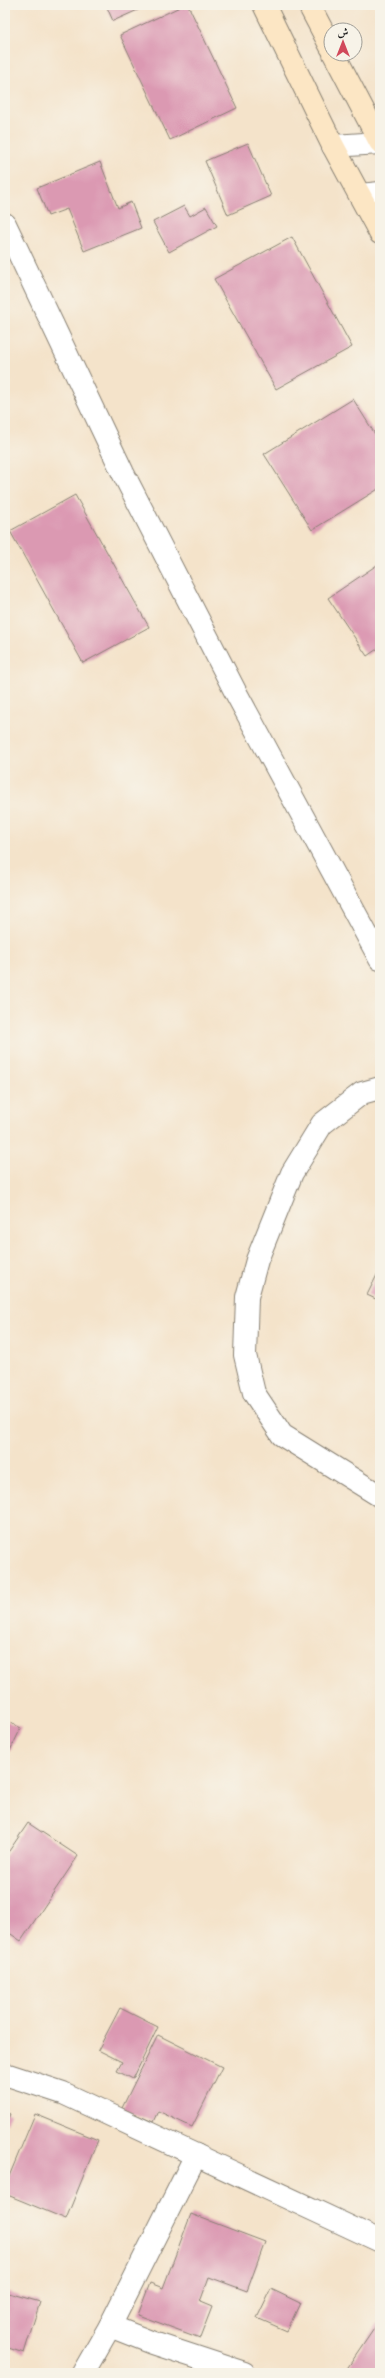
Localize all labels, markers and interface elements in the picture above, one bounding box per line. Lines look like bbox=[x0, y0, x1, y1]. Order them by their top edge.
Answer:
north arrow bbox=[323, 22, 363, 62]
text: ش bbox=[338, 26, 349, 40]

